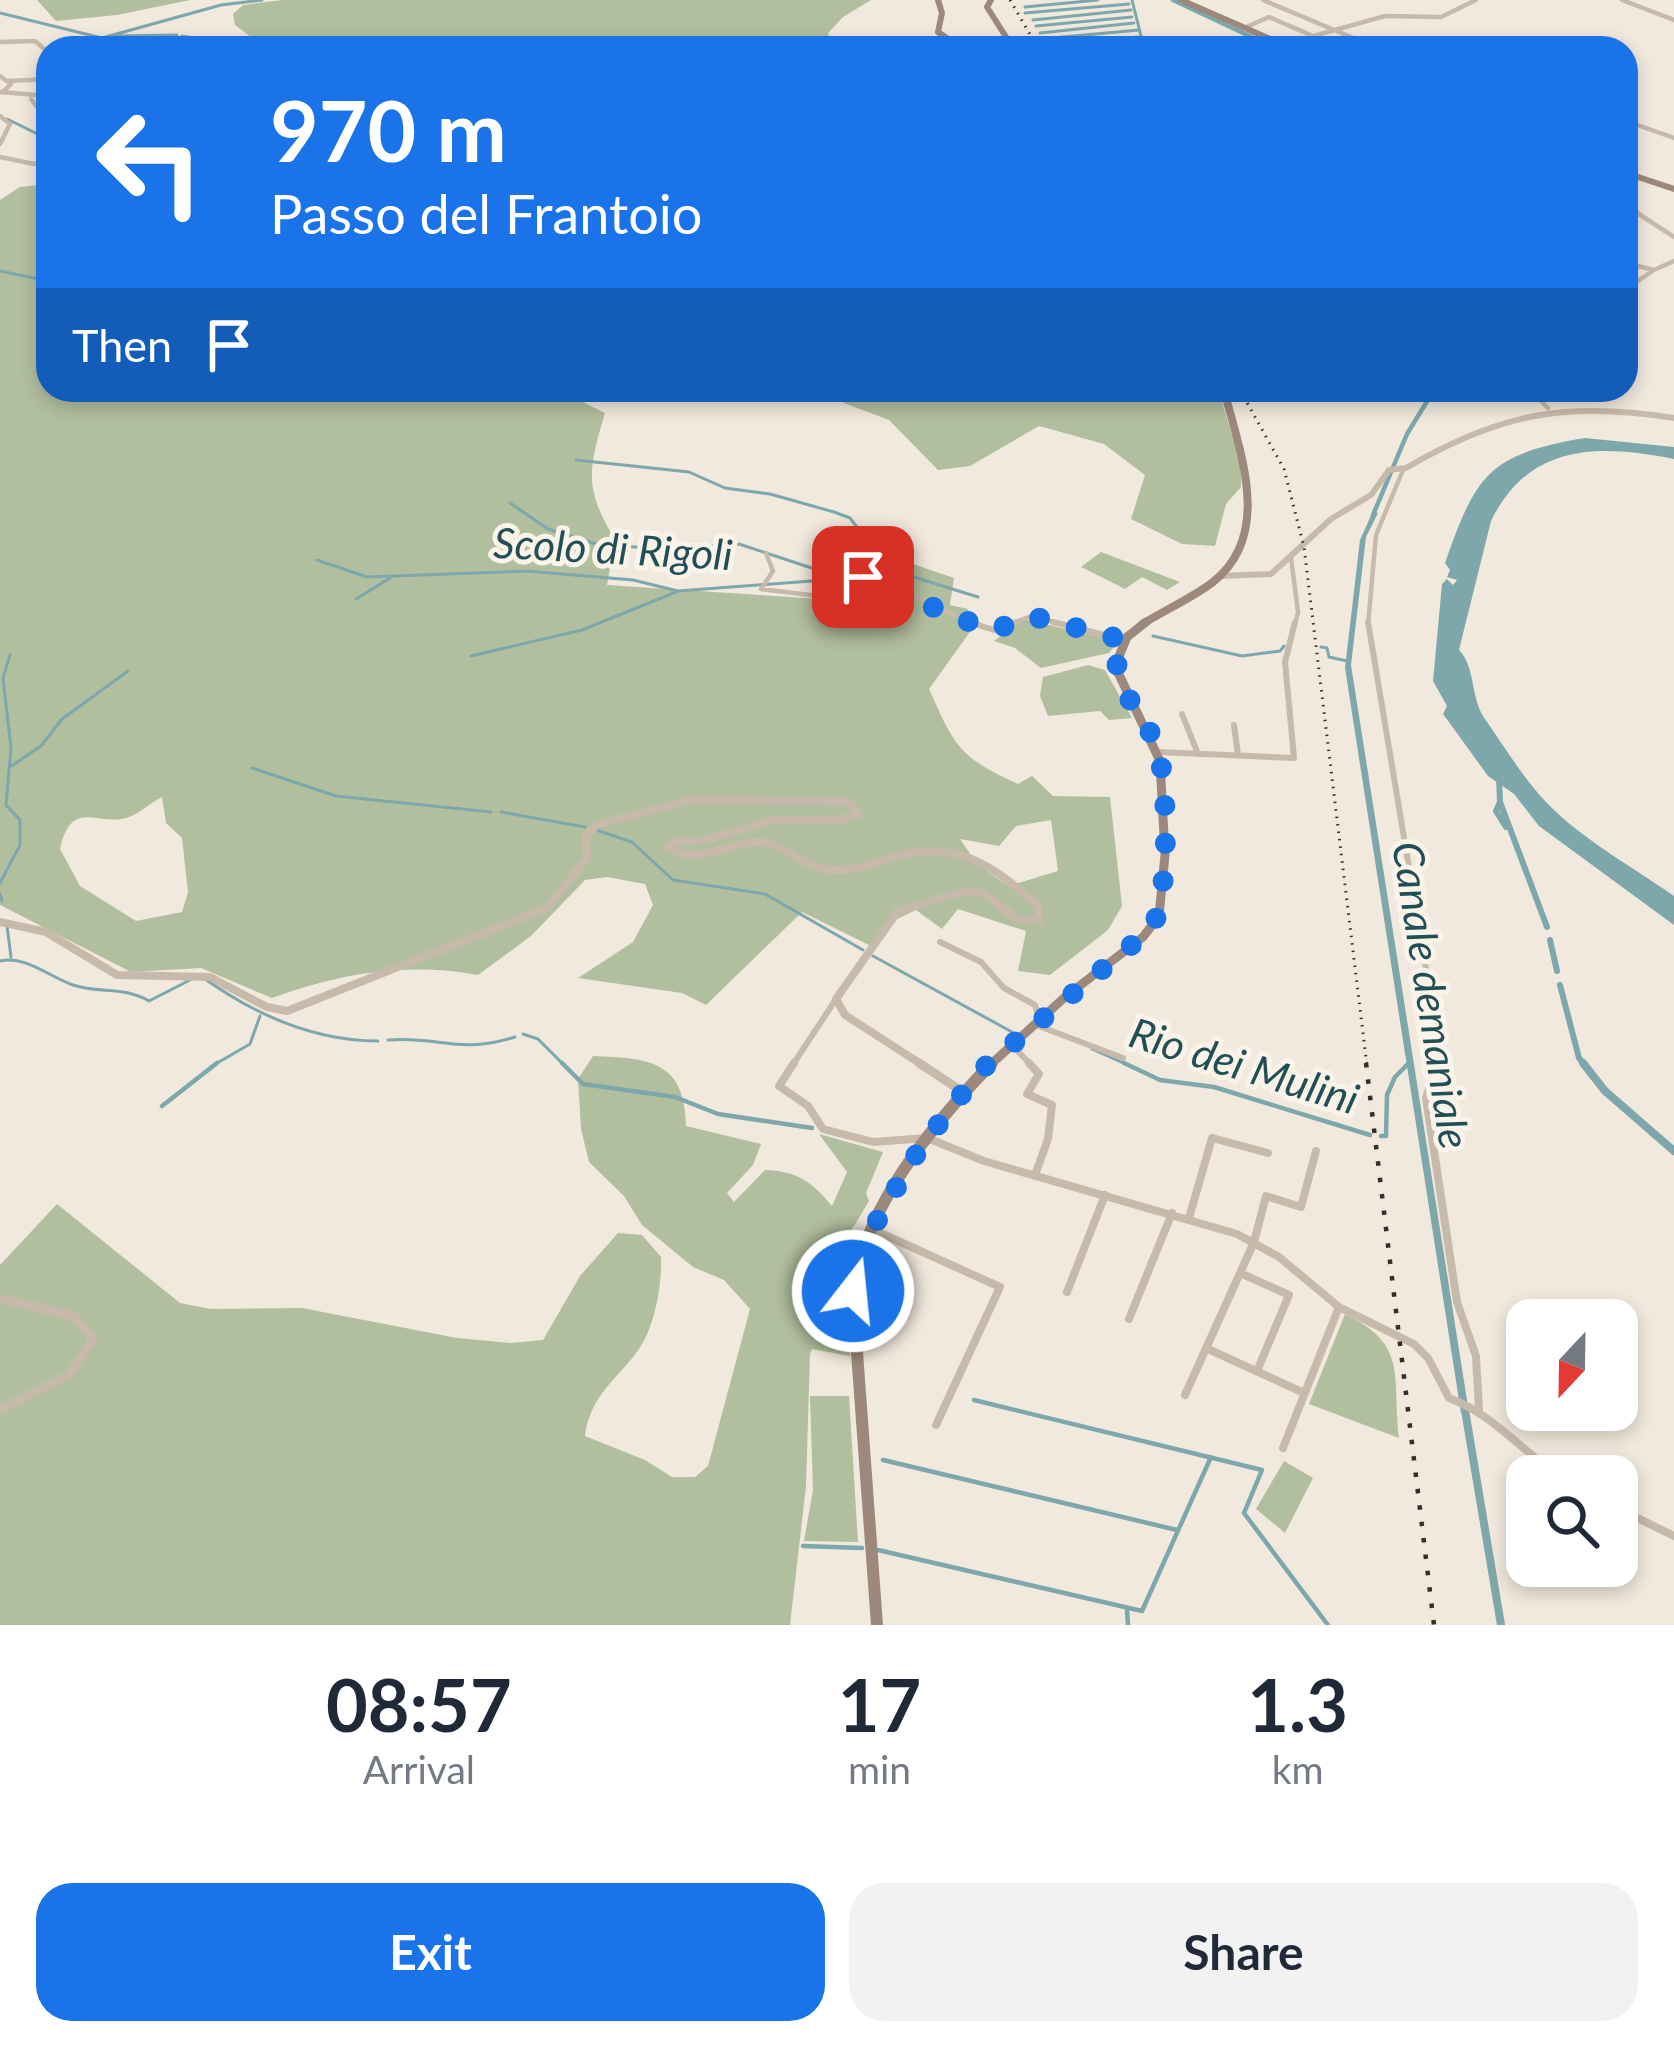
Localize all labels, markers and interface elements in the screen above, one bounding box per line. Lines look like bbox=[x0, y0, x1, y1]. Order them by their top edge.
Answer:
text: 970 m bbox=[270, 79, 507, 180]
icon: left bbox=[72, 84, 228, 240]
text: Passo del Frantoio bbox=[270, 181, 702, 246]
icon: arrive bbox=[196, 312, 262, 378]
text: Then bbox=[72, 318, 172, 372]
water label: Scolo di Rigoli bbox=[492, 517, 734, 579]
pin bbox=[812, 526, 914, 628]
icon: arrive bbox=[830, 544, 896, 610]
water label: Canale demaniale bbox=[1383, 838, 1481, 1152]
water label: Rio dei Mulini bbox=[1124, 1007, 1365, 1124]
position arrow bbox=[790, 1228, 916, 1354]
north arrow bbox=[1506, 1299, 1638, 1431]
map controls bbox=[1506, 1299, 1638, 1587]
button: search bbox=[1506, 1455, 1638, 1587]
text: 08:57 bbox=[326, 1661, 512, 1747]
text: 17 bbox=[838, 1661, 921, 1747]
text: 1.3 bbox=[1247, 1661, 1348, 1747]
text: Arrival bbox=[363, 1746, 475, 1792]
text: min bbox=[848, 1746, 911, 1792]
text: km bbox=[1272, 1746, 1324, 1792]
button: Exit bbox=[36, 1883, 825, 2021]
button: Share bbox=[849, 1883, 1638, 2021]

